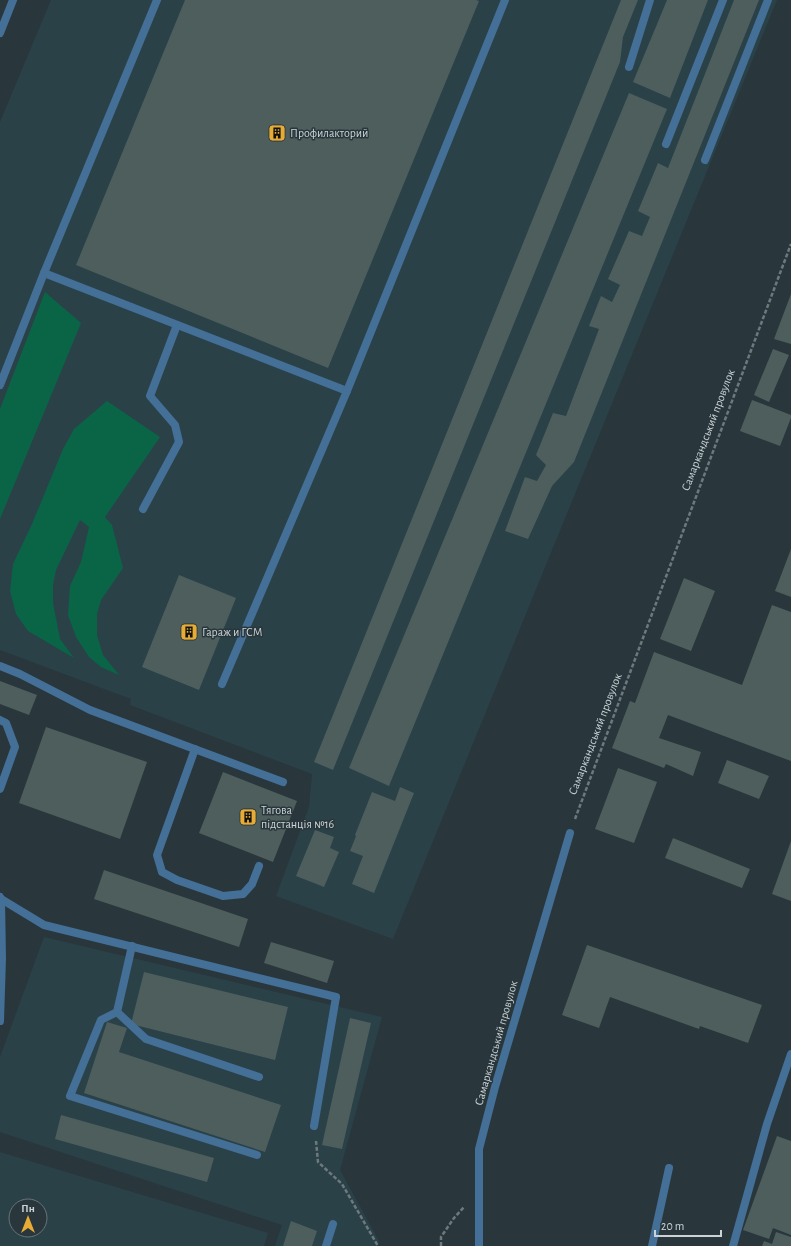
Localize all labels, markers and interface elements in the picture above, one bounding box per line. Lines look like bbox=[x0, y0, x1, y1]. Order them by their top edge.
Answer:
building icon: Профилакторий bbox=[267, 123, 287, 143]
place label: Профилакторий bbox=[290, 127, 368, 139]
street label: Самаркандський провулок bbox=[679, 367, 738, 493]
building icon: Гараж и ГСМ bbox=[179, 622, 199, 642]
place label: Гараж и ГСМ bbox=[202, 626, 263, 638]
street label: Самаркандський провулок bbox=[566, 671, 625, 797]
place label: Тягова пiдстанцiя №16 bbox=[261, 804, 335, 830]
building icon: Тягова пiдстанцiя №16 bbox=[238, 807, 258, 827]
street label: Самаркандський провулок bbox=[472, 979, 521, 1107]
north arrow bbox=[8, 1198, 48, 1238]
text: Пн bbox=[21, 1203, 35, 1214]
scale bar bbox=[655, 1212, 721, 1238]
text: 20 m bbox=[661, 1220, 684, 1232]

